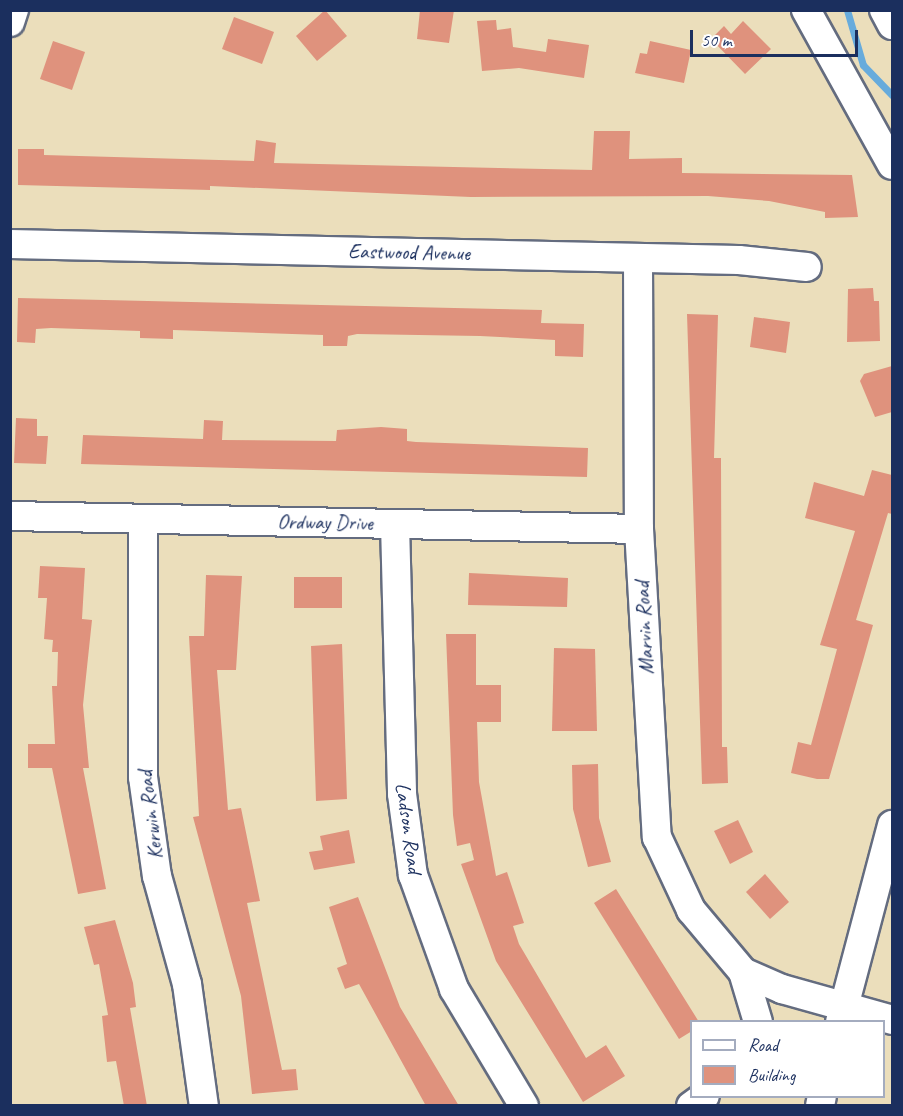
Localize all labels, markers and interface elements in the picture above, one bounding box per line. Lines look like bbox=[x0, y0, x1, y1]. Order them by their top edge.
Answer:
scale bar bbox=[693, 18, 861, 56]
text: 50 m bbox=[701, 29, 732, 51]
street label: Eastwood Avenue bbox=[348, 238, 470, 266]
street label: Ordway Drive bbox=[277, 509, 373, 535]
street label: Marvin Road bbox=[629, 581, 659, 675]
street label: Kerwin Road bbox=[132, 770, 168, 860]
street label: Ladson Road bbox=[390, 781, 428, 875]
legend bbox=[690, 1020, 885, 1098]
text: Road bbox=[748, 1034, 778, 1056]
text: Building bbox=[748, 1064, 795, 1086]

